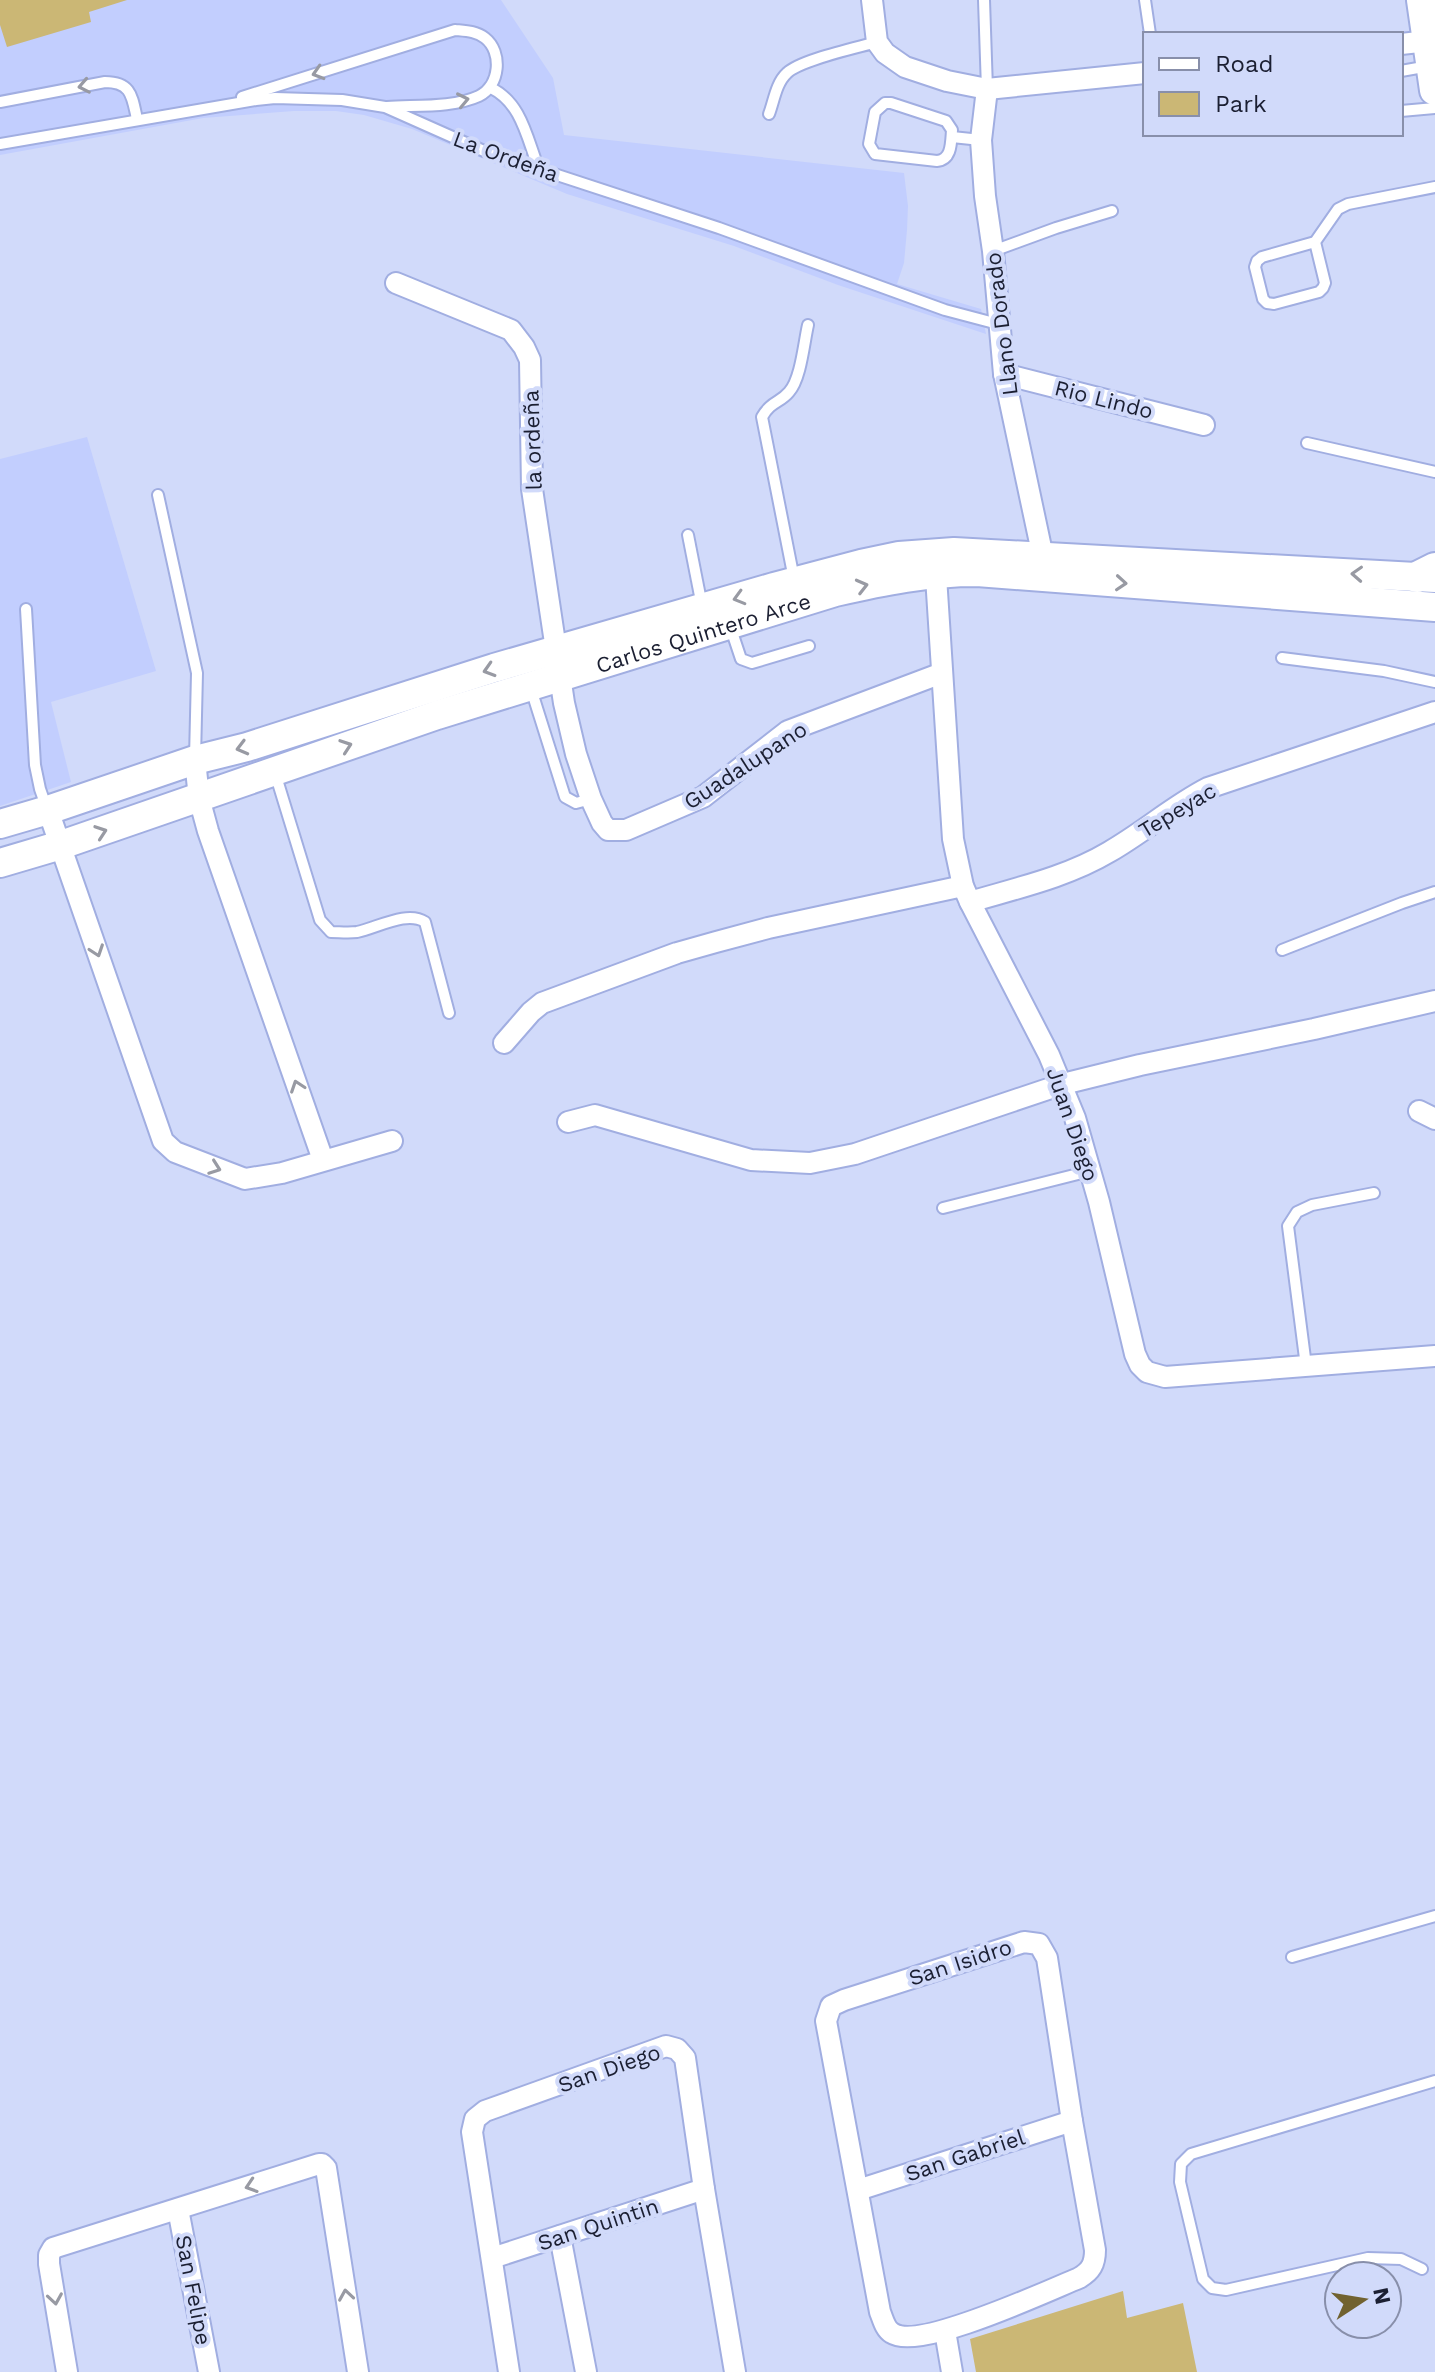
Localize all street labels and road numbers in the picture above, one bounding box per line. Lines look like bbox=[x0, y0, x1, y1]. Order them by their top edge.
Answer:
street label: La Ordeña bbox=[450, 126, 562, 187]
street label: Llano Dorado bbox=[980, 251, 1023, 397]
street label: Rio Lindo bbox=[1052, 375, 1156, 424]
street label: la ordeña bbox=[518, 389, 547, 491]
street label: Carlos Quintero Arce bbox=[593, 588, 814, 678]
street label: Guadalupano bbox=[679, 716, 811, 814]
street label: Tepeyac bbox=[1134, 778, 1220, 843]
street label: Juan Diego bbox=[1041, 1064, 1104, 1184]
street label: San Isidro bbox=[905, 1934, 1015, 1991]
street label: San Diego bbox=[555, 2039, 664, 2098]
street label: San Gabriel bbox=[902, 2124, 1028, 2187]
street label: San Quintin bbox=[535, 2193, 662, 2256]
street label: San Felipe bbox=[171, 2233, 216, 2347]

